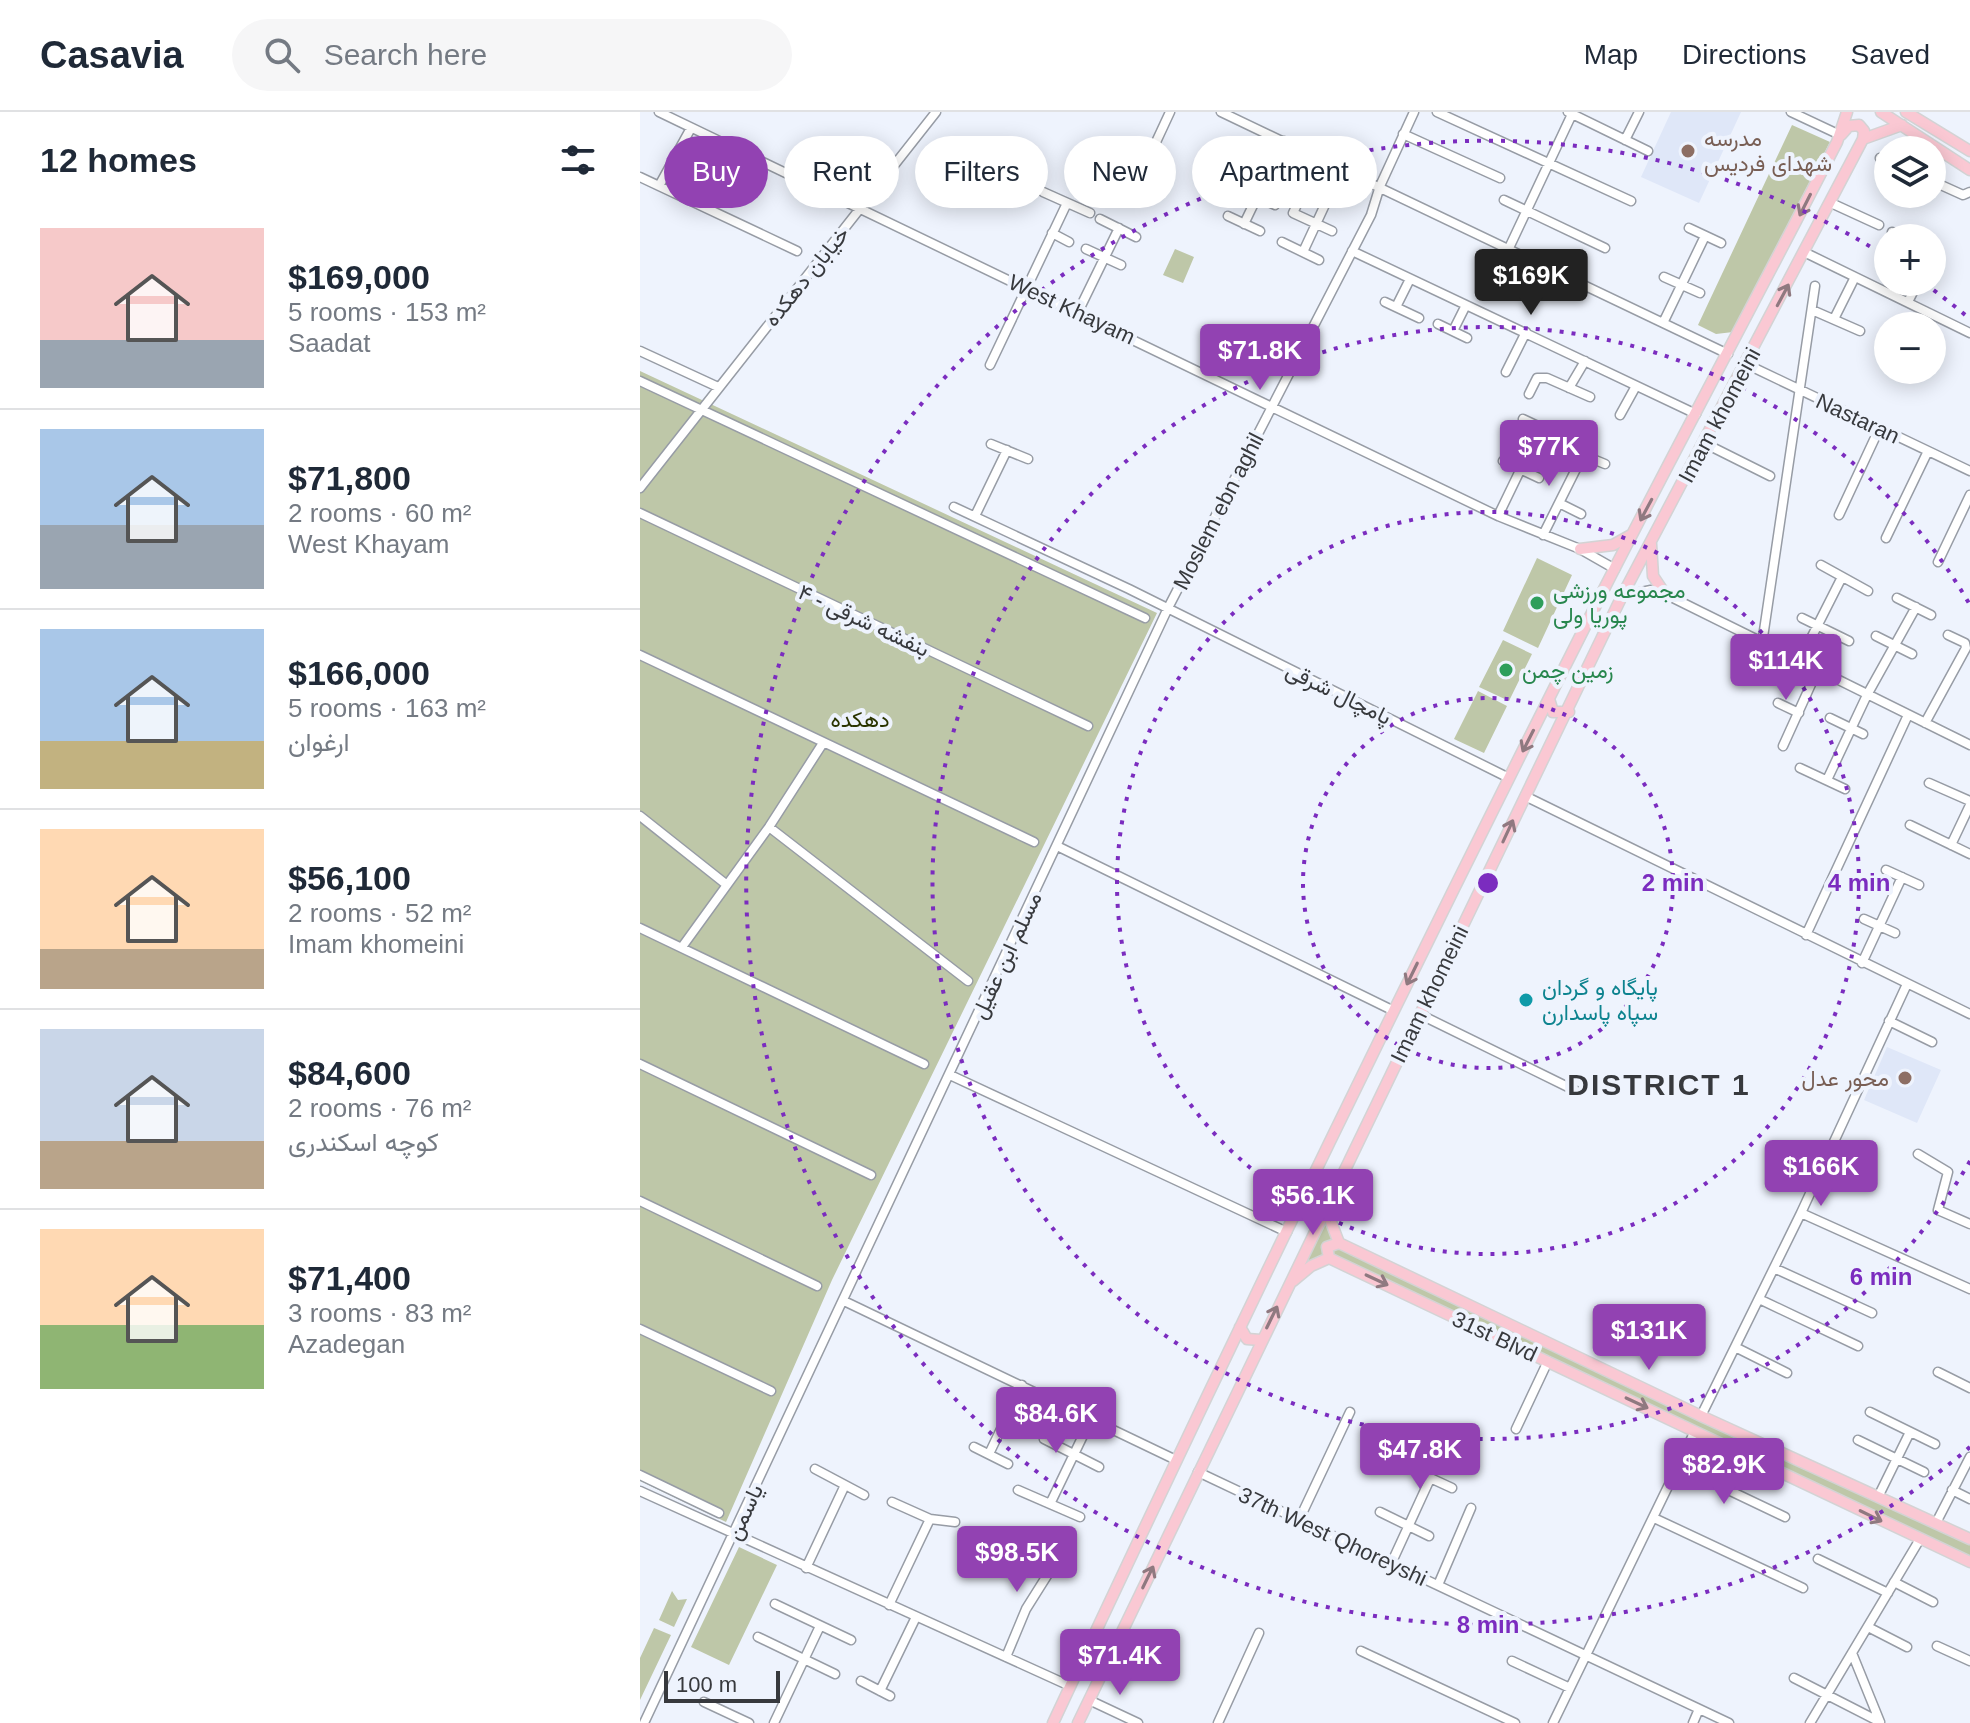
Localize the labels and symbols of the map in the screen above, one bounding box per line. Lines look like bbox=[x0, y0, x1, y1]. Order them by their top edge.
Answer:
place label: مدرسه شهدای فردیس bbox=[1704, 126, 1832, 177]
marker: مدرسه شهدای فردیس bbox=[1679, 142, 1697, 160]
one-way arrow bbox=[1796, 192, 1812, 216]
street label: خیابان دهکده bbox=[759, 222, 854, 331]
pin: $169K bbox=[1475, 249, 1587, 317]
street label: West Khayam bbox=[1005, 269, 1139, 350]
one-way arrow bbox=[1776, 284, 1792, 307]
pin: $71.8K bbox=[1195, 324, 1325, 392]
street label: Imam khomeini bbox=[1673, 344, 1765, 487]
street label: Nastaran bbox=[1812, 388, 1904, 449]
pin: $77K bbox=[1502, 420, 1596, 488]
street label: Moslem ebn aghil bbox=[1168, 429, 1269, 594]
one-way arrow bbox=[1638, 497, 1653, 521]
place label: مجموعه ورزشی پوریا ولی bbox=[1553, 578, 1686, 630]
street label: بنفشه شرقی - ۴ bbox=[794, 579, 933, 663]
marker: مجموعه ورزشی پوریا ولی bbox=[1528, 594, 1546, 612]
pin: $114K bbox=[1730, 634, 1842, 702]
street label: پامچال شرقی bbox=[1281, 657, 1395, 731]
place label: زمین چمن bbox=[1522, 658, 1613, 685]
marker: زمین چمن bbox=[1497, 661, 1515, 679]
park label: دهکده bbox=[831, 707, 890, 732]
one-way arrow bbox=[1520, 729, 1535, 753]
one-way arrow bbox=[1501, 820, 1516, 844]
centre of rings bbox=[1474, 869, 1502, 897]
text: 2 min bbox=[1642, 869, 1704, 896]
text: 4 min bbox=[1828, 869, 1890, 896]
street label: مسلم ابن عقیل bbox=[966, 888, 1049, 1023]
street label: Imam khomeini bbox=[1386, 922, 1473, 1067]
one-way arrow bbox=[1404, 962, 1419, 986]
place label: پایگاه و گردان سپاه پاسدارن bbox=[1542, 975, 1658, 1027]
marker: پایگاه و گردان سپاه پاسدارن bbox=[1517, 991, 1535, 1009]
place label: محور عدل bbox=[1802, 1066, 1889, 1092]
district label: DISTRICT 1 bbox=[1567, 1068, 1751, 1101]
marker: محور عدل bbox=[1896, 1069, 1914, 1087]
pin: $166K bbox=[1765, 1140, 1877, 1208]
pin: $56.1K bbox=[1248, 1169, 1378, 1237]
text: 6 min bbox=[1850, 1263, 1912, 1290]
one-way arrow bbox=[1364, 1273, 1388, 1288]
pin: $131K bbox=[1593, 1304, 1705, 1372]
one-way arrow bbox=[1265, 1305, 1280, 1329]
street label: 31st Blvd bbox=[1448, 1306, 1541, 1367]
pin: $84.6K bbox=[991, 1387, 1121, 1455]
one-way arrow bbox=[1625, 1396, 1649, 1411]
pin: $47.8K bbox=[1355, 1423, 1485, 1491]
pin: $82.9K bbox=[1659, 1438, 1789, 1506]
street label: یاسمن bbox=[721, 1480, 769, 1544]
street label: 37th West Qhoreyshi bbox=[1235, 1482, 1431, 1591]
one-way arrow bbox=[1859, 1509, 1883, 1524]
pin: $98.5K bbox=[952, 1526, 1082, 1594]
one-way arrow bbox=[1141, 1565, 1156, 1589]
text: 8 min bbox=[1457, 1611, 1519, 1638]
pin: $71.4K bbox=[1055, 1629, 1185, 1697]
scale bar bbox=[664, 1667, 780, 1703]

